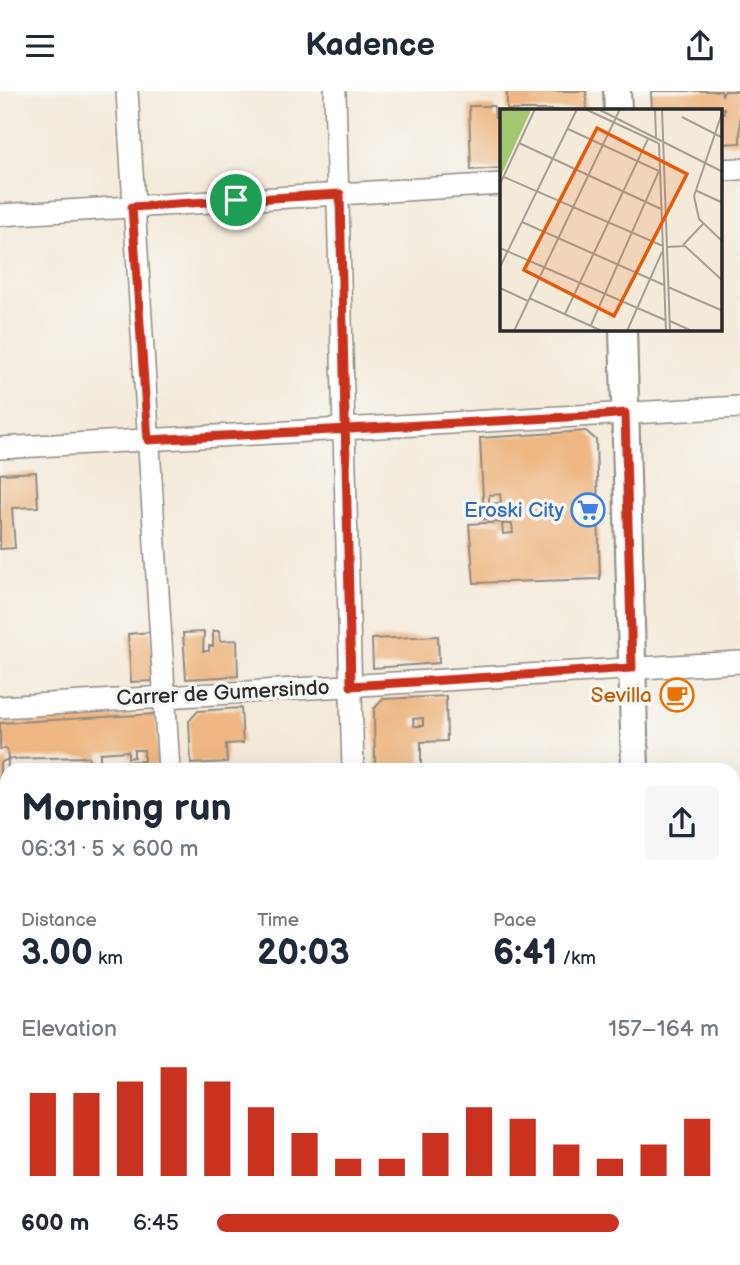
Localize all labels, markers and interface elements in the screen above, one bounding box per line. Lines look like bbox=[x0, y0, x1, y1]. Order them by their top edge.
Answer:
text: Kadence bbox=[305, 26, 435, 65]
icon: menu bbox=[21, 27, 59, 65]
icon: share bbox=[681, 27, 719, 65]
inset map bbox=[500, 109, 722, 331]
pin bbox=[206, 170, 266, 230]
icon: arrive bbox=[217, 181, 255, 219]
supermarket icon: Eroski City bbox=[569, 491, 607, 529]
place label: Eroski City bbox=[464, 498, 565, 523]
street label: Carrer de Gumersindo bbox=[116, 675, 330, 711]
cafe icon: Sevilla bbox=[658, 676, 696, 714]
place label: Sevilla bbox=[591, 683, 652, 708]
text: Morning run bbox=[21, 786, 232, 831]
button: share bbox=[645, 786, 719, 860]
text: 06:31 · 5 × 600 m bbox=[21, 835, 198, 863]
text: Distance bbox=[21, 909, 97, 932]
text: Time bbox=[257, 909, 299, 932]
text: Pace bbox=[493, 909, 536, 932]
text: 3.00 bbox=[21, 932, 93, 975]
text: 20:03 bbox=[257, 932, 350, 975]
text: 6:41 bbox=[493, 932, 557, 975]
text: km bbox=[93, 947, 123, 970]
text: /km bbox=[557, 947, 596, 970]
text: Elevation bbox=[21, 1015, 117, 1043]
text: 157–164 m bbox=[608, 1015, 719, 1043]
text: 600 m bbox=[21, 1209, 89, 1237]
text: 6:45 bbox=[133, 1209, 179, 1237]

